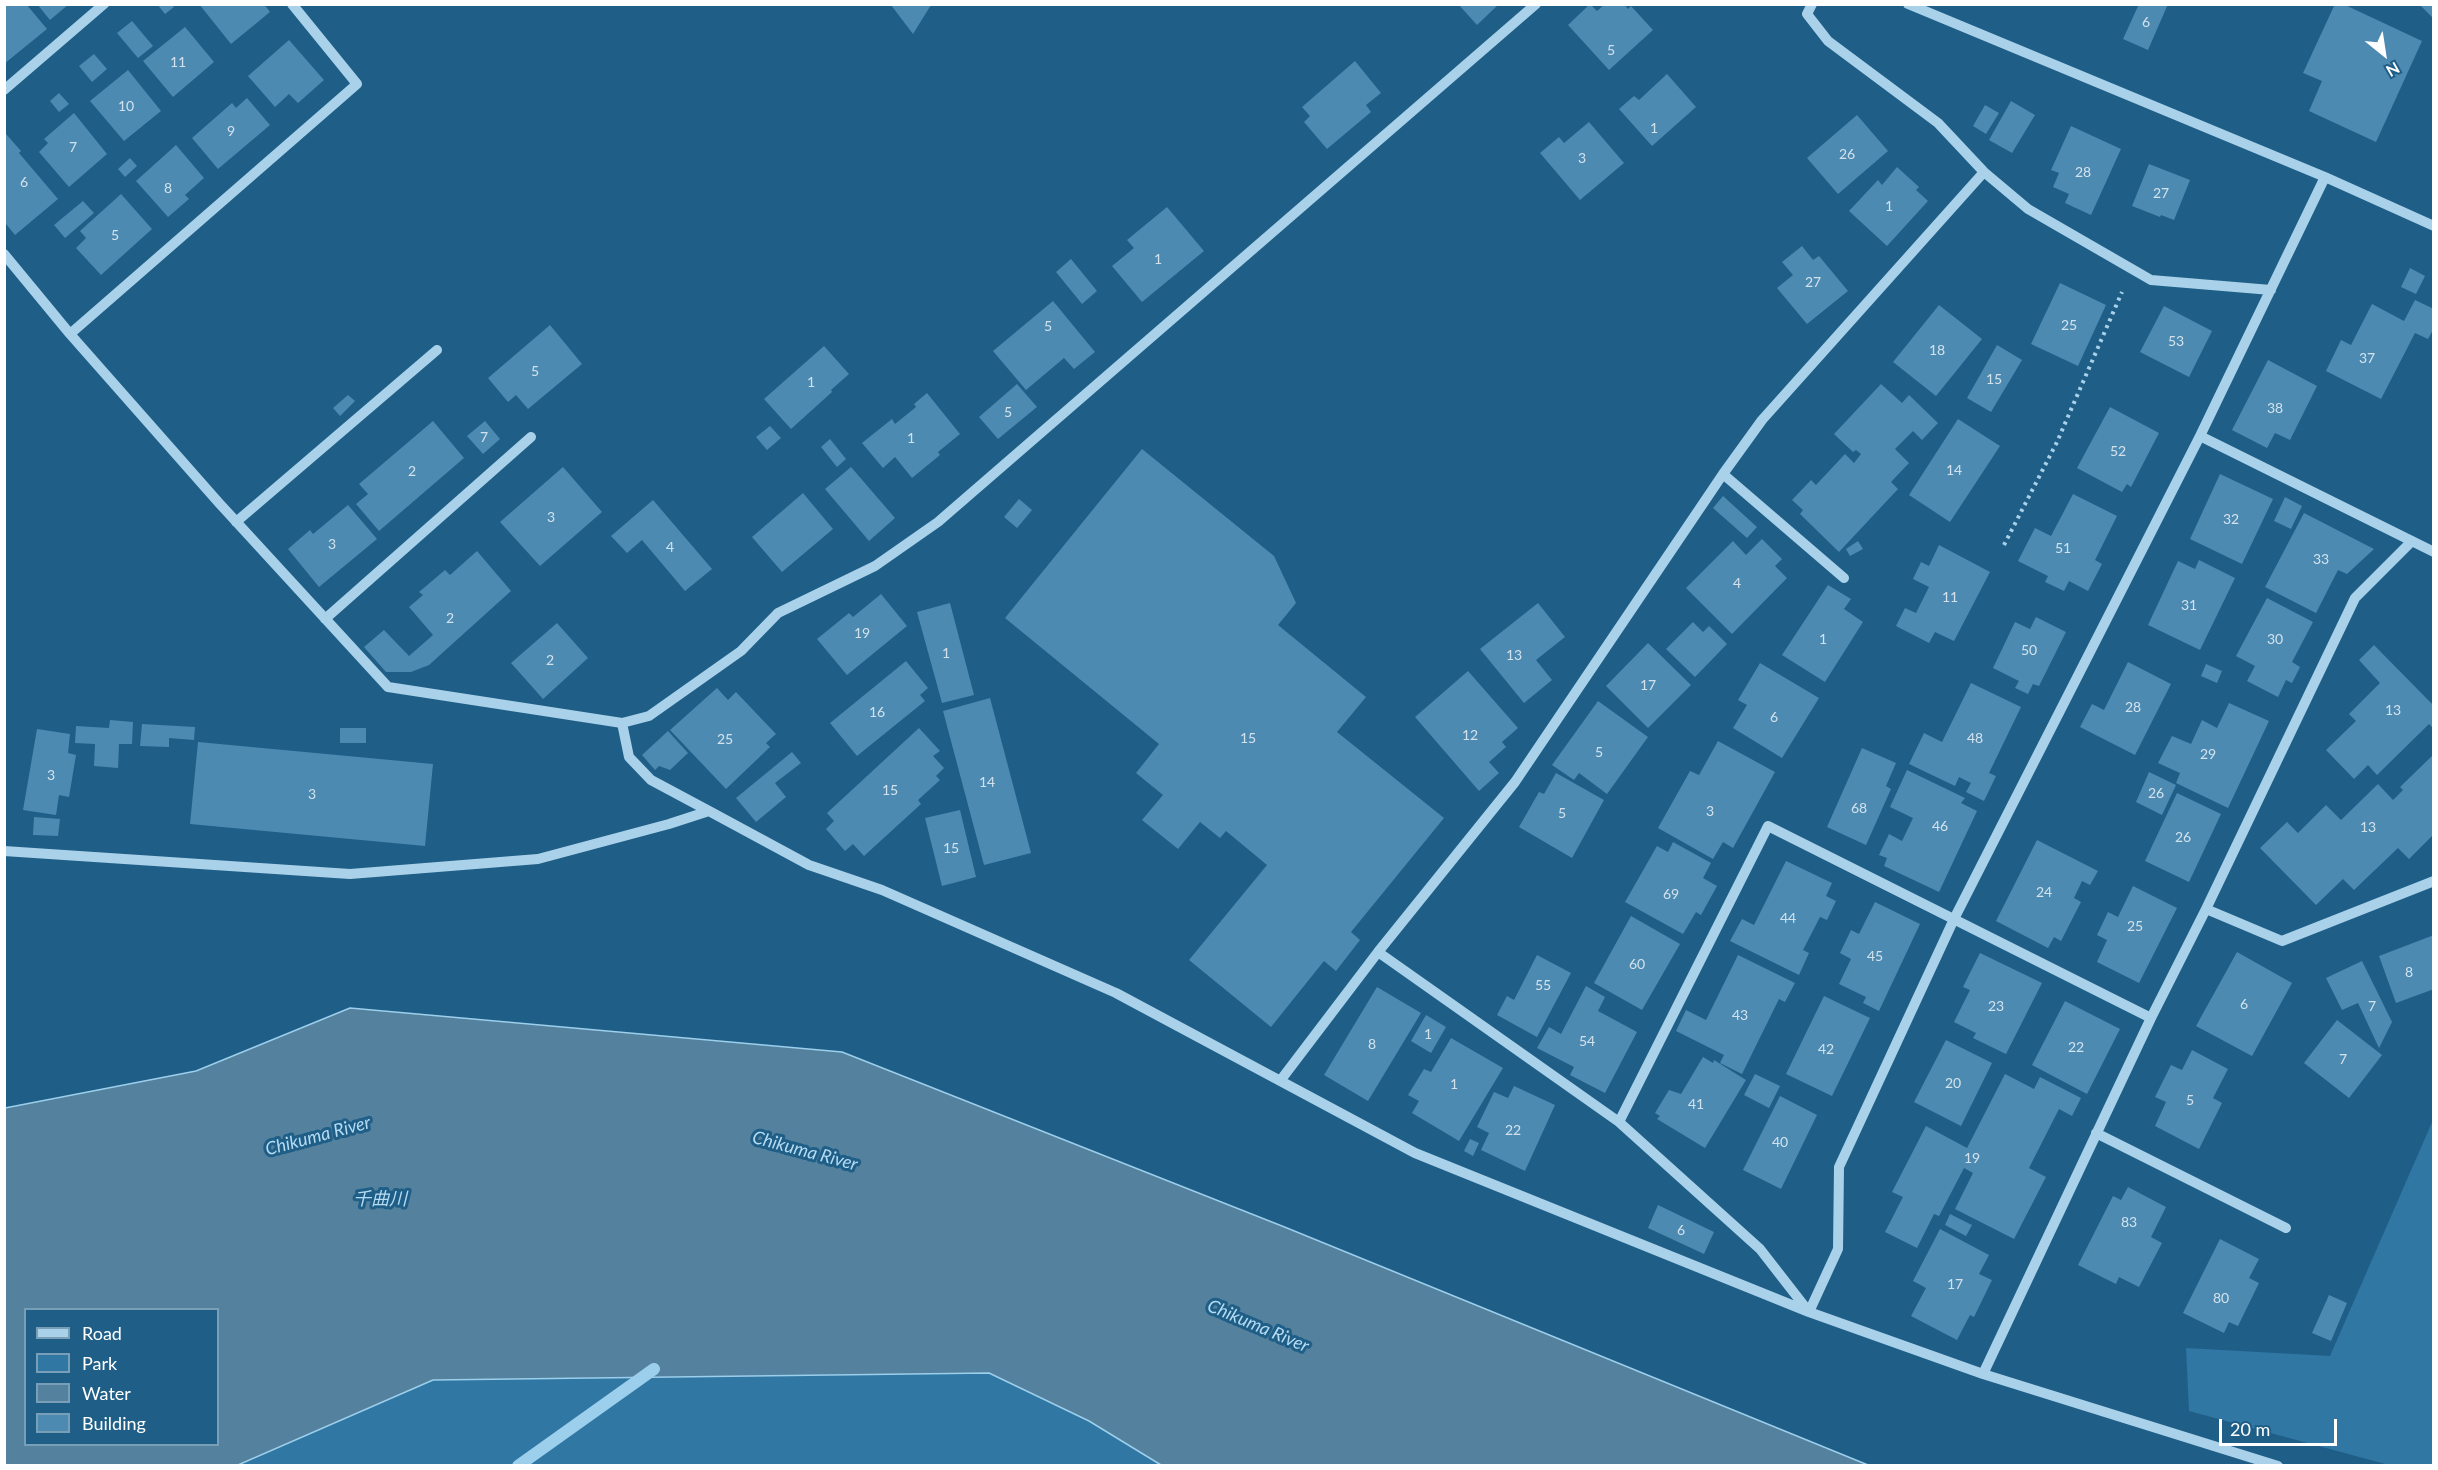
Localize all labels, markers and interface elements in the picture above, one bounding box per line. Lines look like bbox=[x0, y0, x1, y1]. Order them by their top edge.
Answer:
house number: 6 bbox=[2142, 14, 2150, 30]
north arrow bbox=[2354, 24, 2414, 84]
house number: 5 bbox=[1607, 42, 1615, 58]
house number: 11 bbox=[170, 54, 186, 70]
text: N bbox=[2383, 59, 2403, 81]
house number: 10 bbox=[118, 98, 134, 114]
house number: 1 bbox=[1650, 120, 1658, 136]
house number: 9 bbox=[227, 123, 235, 139]
house number: 7 bbox=[69, 139, 77, 155]
house number: 26 bbox=[1839, 146, 1855, 162]
house number: 3 bbox=[1578, 150, 1586, 166]
house number: 28 bbox=[2075, 164, 2091, 180]
house number: 6 bbox=[20, 174, 28, 190]
house number: 8 bbox=[164, 180, 172, 196]
house number: 27 bbox=[2153, 185, 2169, 201]
house number: 1 bbox=[1885, 198, 1893, 214]
house number: 5 bbox=[111, 227, 119, 243]
house number: 1 bbox=[1154, 251, 1162, 267]
house number: 27 bbox=[1805, 274, 1821, 290]
house number: 25 bbox=[2061, 317, 2077, 333]
house number: 5 bbox=[1044, 318, 1052, 334]
house number: 53 bbox=[2168, 333, 2184, 349]
house number: 18 bbox=[1929, 342, 1945, 358]
house number: 37 bbox=[2359, 350, 2375, 366]
house number: 5 bbox=[531, 363, 539, 379]
house number: 15 bbox=[1986, 371, 2002, 387]
house number: 1 bbox=[807, 374, 815, 390]
house number: 38 bbox=[2267, 400, 2283, 416]
house number: 5 bbox=[1004, 404, 1012, 420]
house number: 7 bbox=[480, 429, 488, 445]
house number: 1 bbox=[907, 430, 915, 446]
house number: 52 bbox=[2110, 443, 2126, 459]
house number: 14 bbox=[1946, 462, 1962, 478]
house number: 2 bbox=[408, 463, 416, 479]
house number: 3 bbox=[547, 509, 555, 525]
house number: 32 bbox=[2223, 511, 2239, 527]
house number: 3 bbox=[328, 536, 336, 552]
house number: 4 bbox=[666, 539, 674, 555]
house number: 51 bbox=[2055, 540, 2071, 556]
house number: 33 bbox=[2313, 551, 2329, 567]
house number: 4 bbox=[1733, 575, 1741, 591]
house number: 11 bbox=[1942, 589, 1958, 605]
house number: 31 bbox=[2181, 597, 2197, 613]
house number: 2 bbox=[446, 610, 454, 626]
house number: 19 bbox=[854, 625, 870, 641]
house number: 1 bbox=[1819, 631, 1827, 647]
house number: 30 bbox=[2267, 631, 2283, 647]
house number: 50 bbox=[2021, 642, 2037, 658]
house number: 1 bbox=[942, 645, 950, 661]
house number: 13 bbox=[1506, 647, 1522, 663]
house number: 2 bbox=[546, 652, 554, 668]
house number: 17 bbox=[1640, 677, 1656, 693]
house number: 28 bbox=[2125, 699, 2141, 715]
house number: 13 bbox=[2385, 702, 2401, 718]
house number: 16 bbox=[869, 704, 885, 720]
house number: 6 bbox=[1770, 709, 1778, 725]
house number: 12 bbox=[1462, 727, 1478, 743]
house number: 15 bbox=[1240, 730, 1256, 746]
house number: 48 bbox=[1967, 730, 1983, 746]
house number: 25 bbox=[717, 731, 733, 747]
house number: 5 bbox=[1595, 744, 1603, 760]
house number: 29 bbox=[2200, 746, 2216, 762]
house number: 3 bbox=[47, 767, 55, 783]
house number: 14 bbox=[979, 774, 995, 790]
house number: 15 bbox=[882, 782, 898, 798]
house number: 26 bbox=[2148, 785, 2164, 801]
house number: 3 bbox=[308, 786, 316, 802]
house number: 68 bbox=[1851, 800, 1867, 816]
house number: 3 bbox=[1706, 803, 1714, 819]
house number: 5 bbox=[1558, 805, 1566, 821]
house number: 46 bbox=[1932, 818, 1948, 834]
house number: 13 bbox=[2360, 819, 2376, 835]
house number: 26 bbox=[2175, 829, 2191, 845]
house number: 15 bbox=[943, 840, 959, 856]
house number: 24 bbox=[2036, 884, 2052, 900]
house number: 69 bbox=[1663, 886, 1679, 902]
house number: 44 bbox=[1780, 910, 1796, 926]
house number: 25 bbox=[2127, 918, 2143, 934]
house number: 45 bbox=[1867, 948, 1883, 964]
house number: 60 bbox=[1629, 956, 1645, 972]
house number: 8 bbox=[2405, 964, 2413, 980]
house number: 55 bbox=[1535, 977, 1551, 993]
house number: 6 bbox=[2240, 996, 2248, 1012]
house number: 23 bbox=[1988, 998, 2004, 1014]
house number: 7 bbox=[2368, 998, 2376, 1014]
house number: 43 bbox=[1732, 1007, 1748, 1023]
house number: 1 bbox=[1424, 1026, 1432, 1042]
house number: 54 bbox=[1579, 1033, 1595, 1049]
house number: 8 bbox=[1368, 1036, 1376, 1052]
house number: 22 bbox=[2068, 1039, 2084, 1055]
house number: 42 bbox=[1818, 1041, 1834, 1057]
house number: 7 bbox=[2339, 1051, 2347, 1067]
house number: 20 bbox=[1945, 1075, 1961, 1091]
house number: 1 bbox=[1450, 1076, 1458, 1092]
house number: 5 bbox=[2186, 1092, 2194, 1108]
house number: 41 bbox=[1688, 1096, 1704, 1112]
water label: Chikuma River bbox=[263, 1112, 373, 1160]
house number: 22 bbox=[1505, 1122, 1521, 1138]
water label: Chikuma River bbox=[750, 1127, 860, 1175]
house number: 40 bbox=[1772, 1134, 1788, 1150]
house number: 19 bbox=[1964, 1150, 1980, 1166]
water label: 千曲川 bbox=[353, 1188, 407, 1210]
house number: 83 bbox=[2121, 1214, 2137, 1230]
house number: 6 bbox=[1677, 1222, 1685, 1238]
house number: 17 bbox=[1947, 1276, 1963, 1292]
house number: 80 bbox=[2213, 1290, 2229, 1306]
water label: Chikuma River bbox=[1204, 1295, 1312, 1357]
legend bbox=[24, 1308, 219, 1446]
text: Road bbox=[82, 1322, 122, 1344]
text: Park bbox=[82, 1352, 117, 1374]
text: Water bbox=[82, 1382, 131, 1404]
scale bar bbox=[2222, 1407, 2340, 1445]
text: Building bbox=[82, 1412, 146, 1434]
text: 20 m bbox=[2230, 1418, 2270, 1440]

